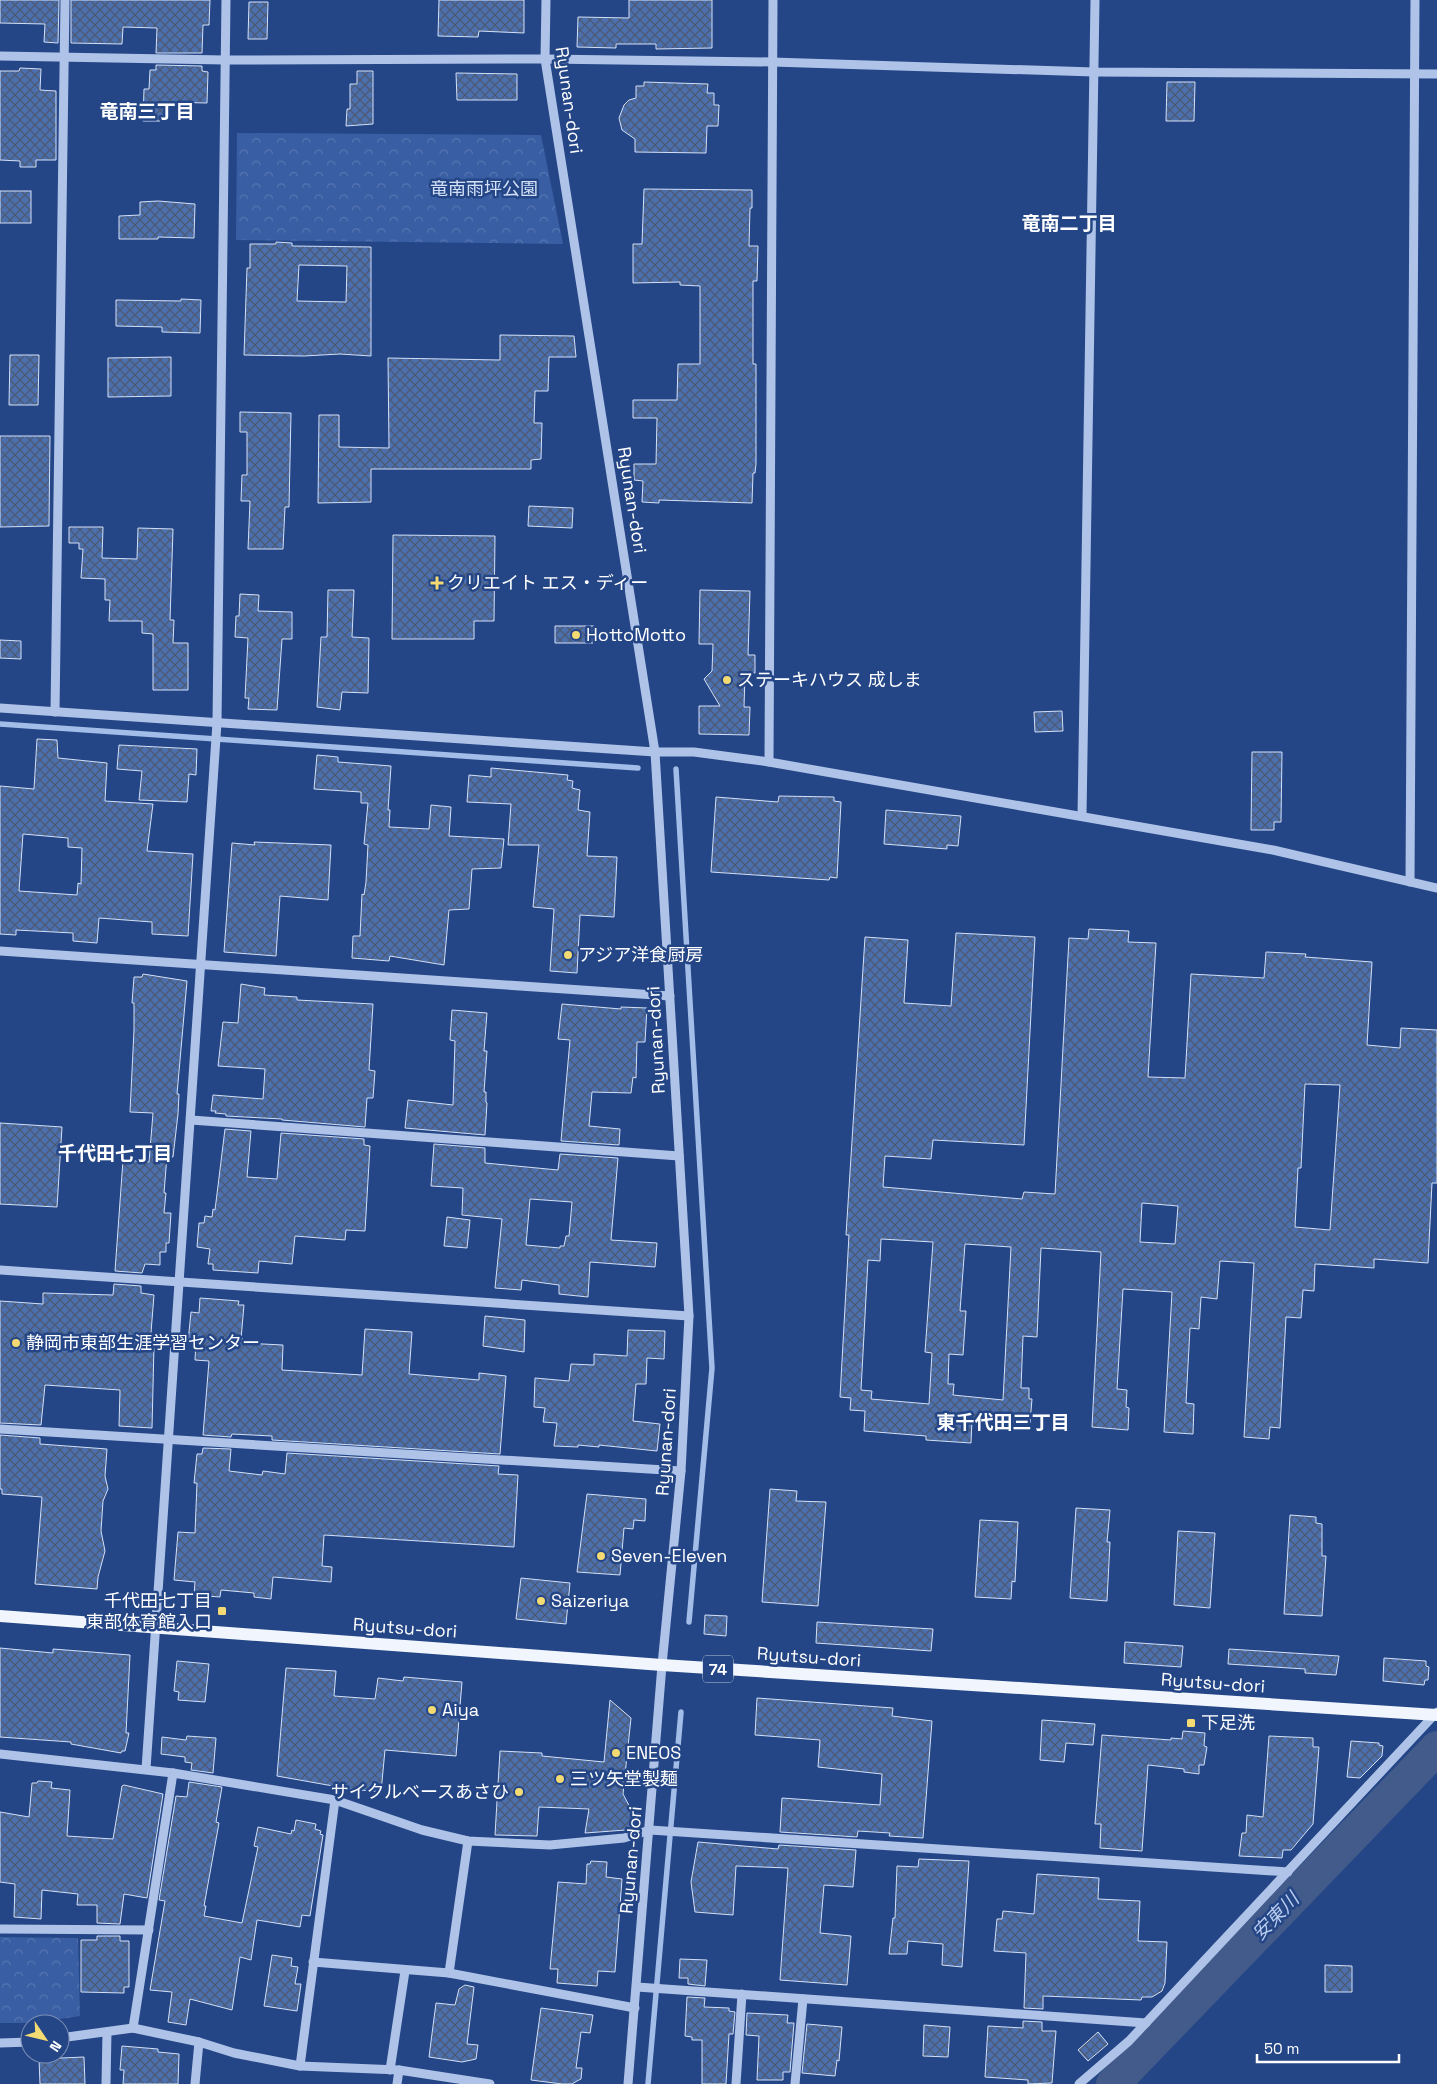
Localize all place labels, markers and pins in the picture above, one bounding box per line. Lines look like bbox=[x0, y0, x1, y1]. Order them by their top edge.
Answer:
place label: クリエイト エス・ディー bbox=[447, 571, 648, 594]
marker: クリエイト エス・ディー bbox=[431, 577, 443, 589]
place label: HottoMotto bbox=[586, 623, 686, 646]
marker: HottoMotto bbox=[570, 629, 582, 641]
place label: ステーキハウス 成しま bbox=[737, 668, 922, 691]
marker: ステーキハウス 成しま bbox=[721, 674, 733, 686]
place label: アジア洋食厨房 bbox=[578, 943, 703, 966]
marker: アジア洋食厨房 bbox=[562, 949, 574, 961]
place label: 静岡市東部生涯学習センター bbox=[26, 1331, 260, 1354]
marker: 静岡市東部生涯学習センター bbox=[10, 1337, 22, 1349]
place label: Seven-Eleven bbox=[611, 1544, 727, 1567]
marker: Seven-Eleven bbox=[595, 1550, 607, 1562]
place label: 千代田七丁目 東部体育館入口 bbox=[86, 1589, 212, 1633]
place label: Saizeriya bbox=[551, 1589, 629, 1612]
marker: Saizeriya bbox=[535, 1595, 547, 1607]
marker: 千代田七丁目 東部体育館入口 bbox=[216, 1605, 228, 1617]
place label: Aiya bbox=[442, 1698, 479, 1721]
marker: Aiya bbox=[426, 1704, 438, 1716]
place label: 下足洗 bbox=[1201, 1711, 1255, 1734]
marker: 下足洗 bbox=[1185, 1717, 1197, 1729]
place label: ENEOS bbox=[626, 1741, 681, 1764]
marker: ENEOS bbox=[610, 1747, 622, 1759]
place label: 三ツ矢堂製麺 bbox=[570, 1767, 678, 1790]
marker: 三ツ矢堂製麺 bbox=[554, 1773, 566, 1785]
place label: サイクルベースあさひ bbox=[331, 1780, 509, 1803]
marker: サイクルベースあさひ bbox=[513, 1786, 525, 1798]

